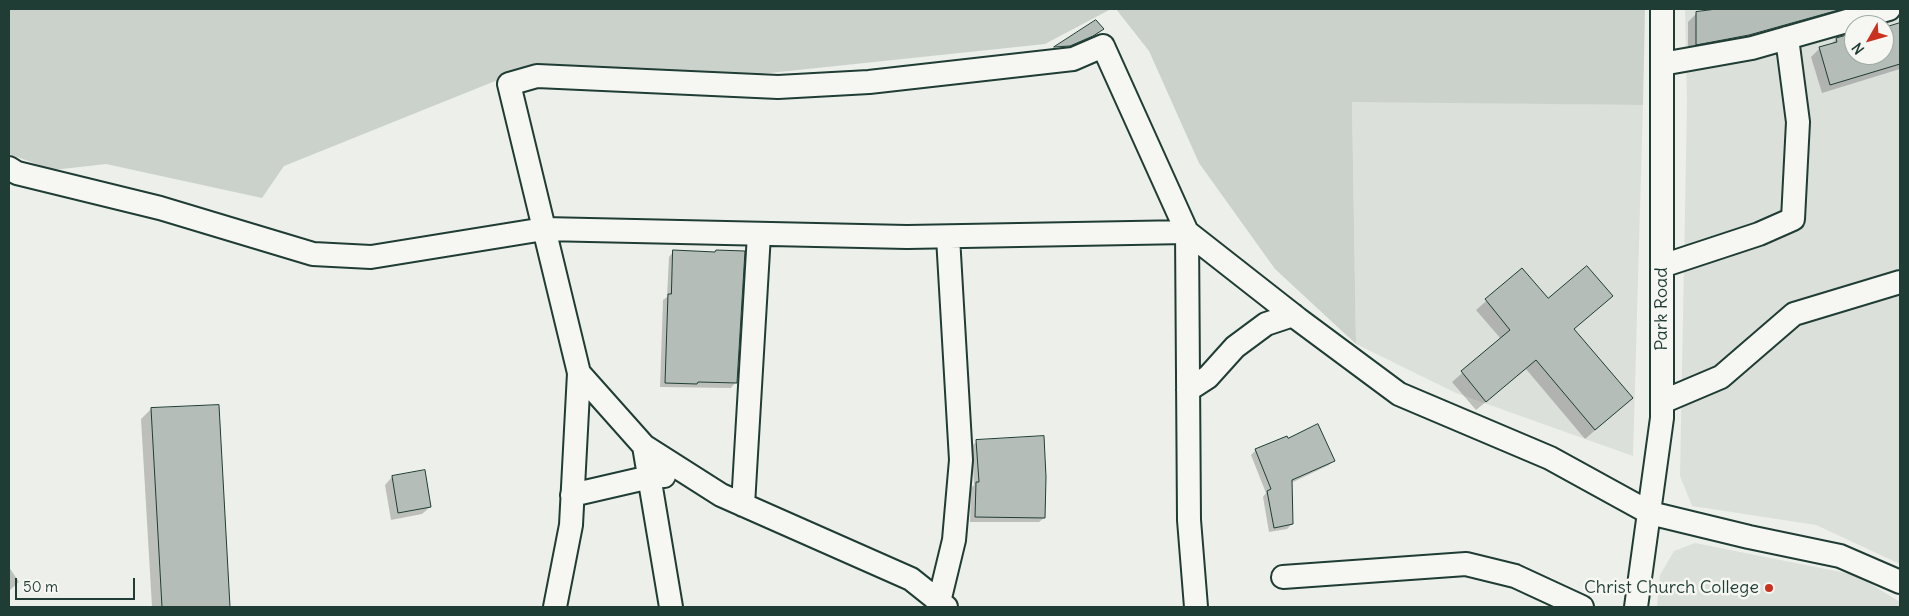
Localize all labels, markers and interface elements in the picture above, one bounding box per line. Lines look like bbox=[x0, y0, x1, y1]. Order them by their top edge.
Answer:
north arrow bbox=[1844, 15, 1894, 65]
text: N bbox=[1848, 39, 1868, 58]
street label: Park Road bbox=[1651, 267, 1673, 351]
scale bar bbox=[18, 568, 138, 600]
text: 50 m bbox=[23, 577, 58, 596]
place label: Christ Church College bbox=[1584, 577, 1759, 599]
marker: Christ Church College bbox=[1763, 582, 1775, 594]

